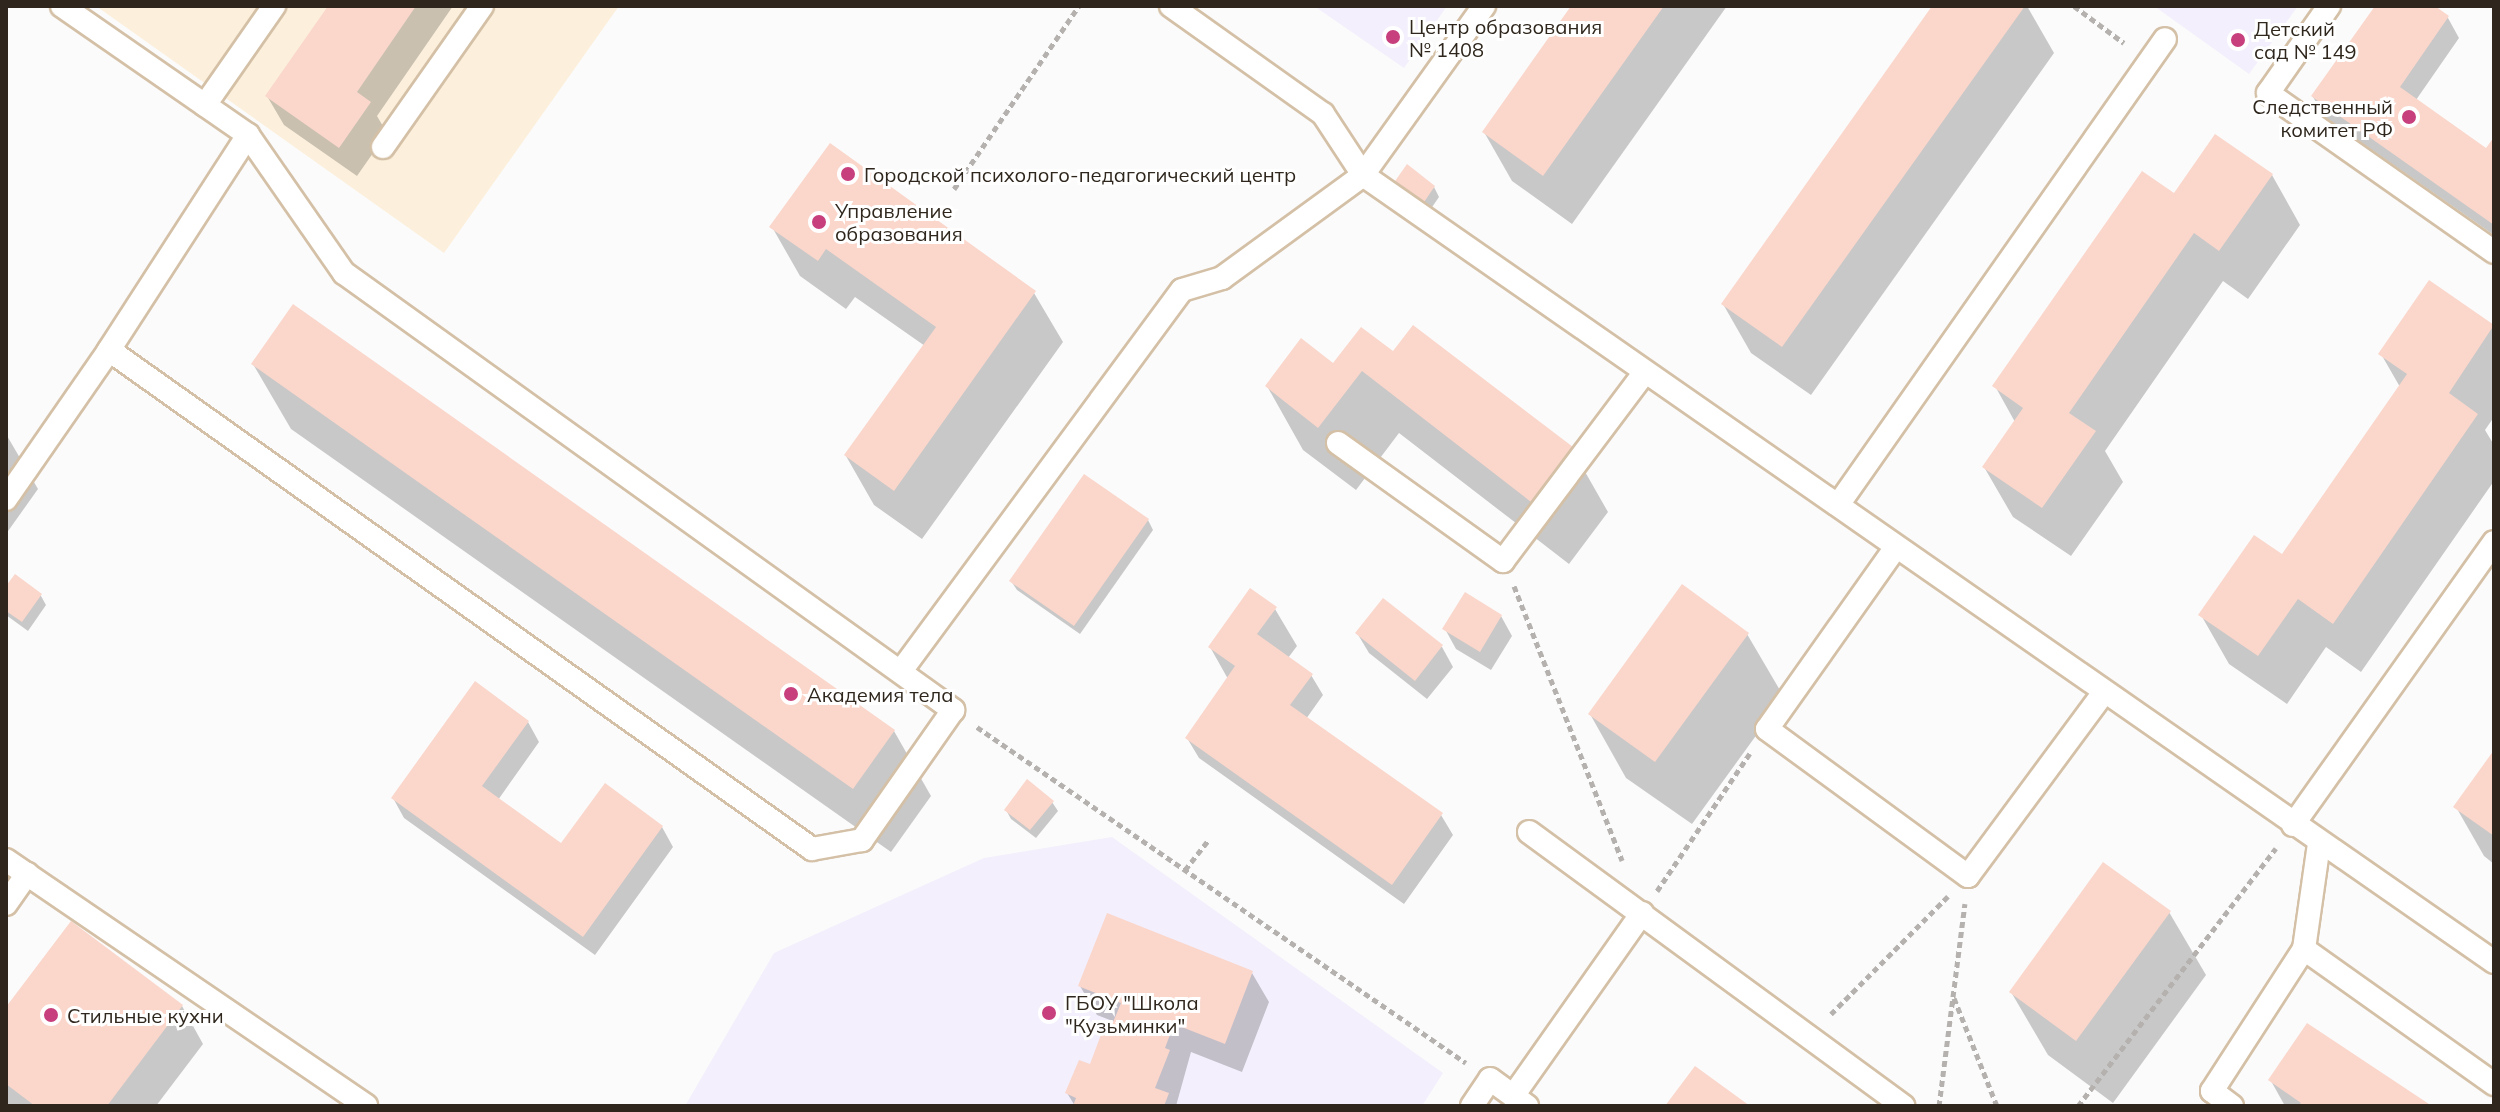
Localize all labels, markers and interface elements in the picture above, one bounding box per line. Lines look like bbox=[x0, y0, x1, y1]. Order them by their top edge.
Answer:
place label: Центр образования № 1408 bbox=[1409, 14, 1602, 61]
place label: Детский сад № 149 bbox=[2254, 16, 2357, 63]
marker: Центр образования № 1408 bbox=[1384, 28, 1402, 46]
marker: Детский сад № 149 bbox=[2229, 31, 2247, 49]
place label: Следственный комитет РФ bbox=[2252, 94, 2393, 141]
marker: Следственный комитет РФ bbox=[2400, 108, 2418, 126]
place label: Городской психолого-педагогический центр bbox=[864, 162, 1296, 186]
marker: Городской психолого-педагогический центр bbox=[839, 165, 857, 183]
place label: Управление образования bbox=[835, 198, 963, 245]
marker: Управление образования bbox=[810, 213, 828, 231]
place label: Академия тела bbox=[807, 682, 954, 706]
marker: Академия тела bbox=[782, 685, 800, 703]
place label: ГБОУ "Школа "Кузьминки" bbox=[1065, 990, 1199, 1037]
place label: Стильные кухни bbox=[67, 1003, 224, 1027]
marker: ГБОУ "Школа "Кузьминки" bbox=[1040, 1004, 1058, 1022]
marker: Стильные кухни bbox=[42, 1006, 60, 1024]

